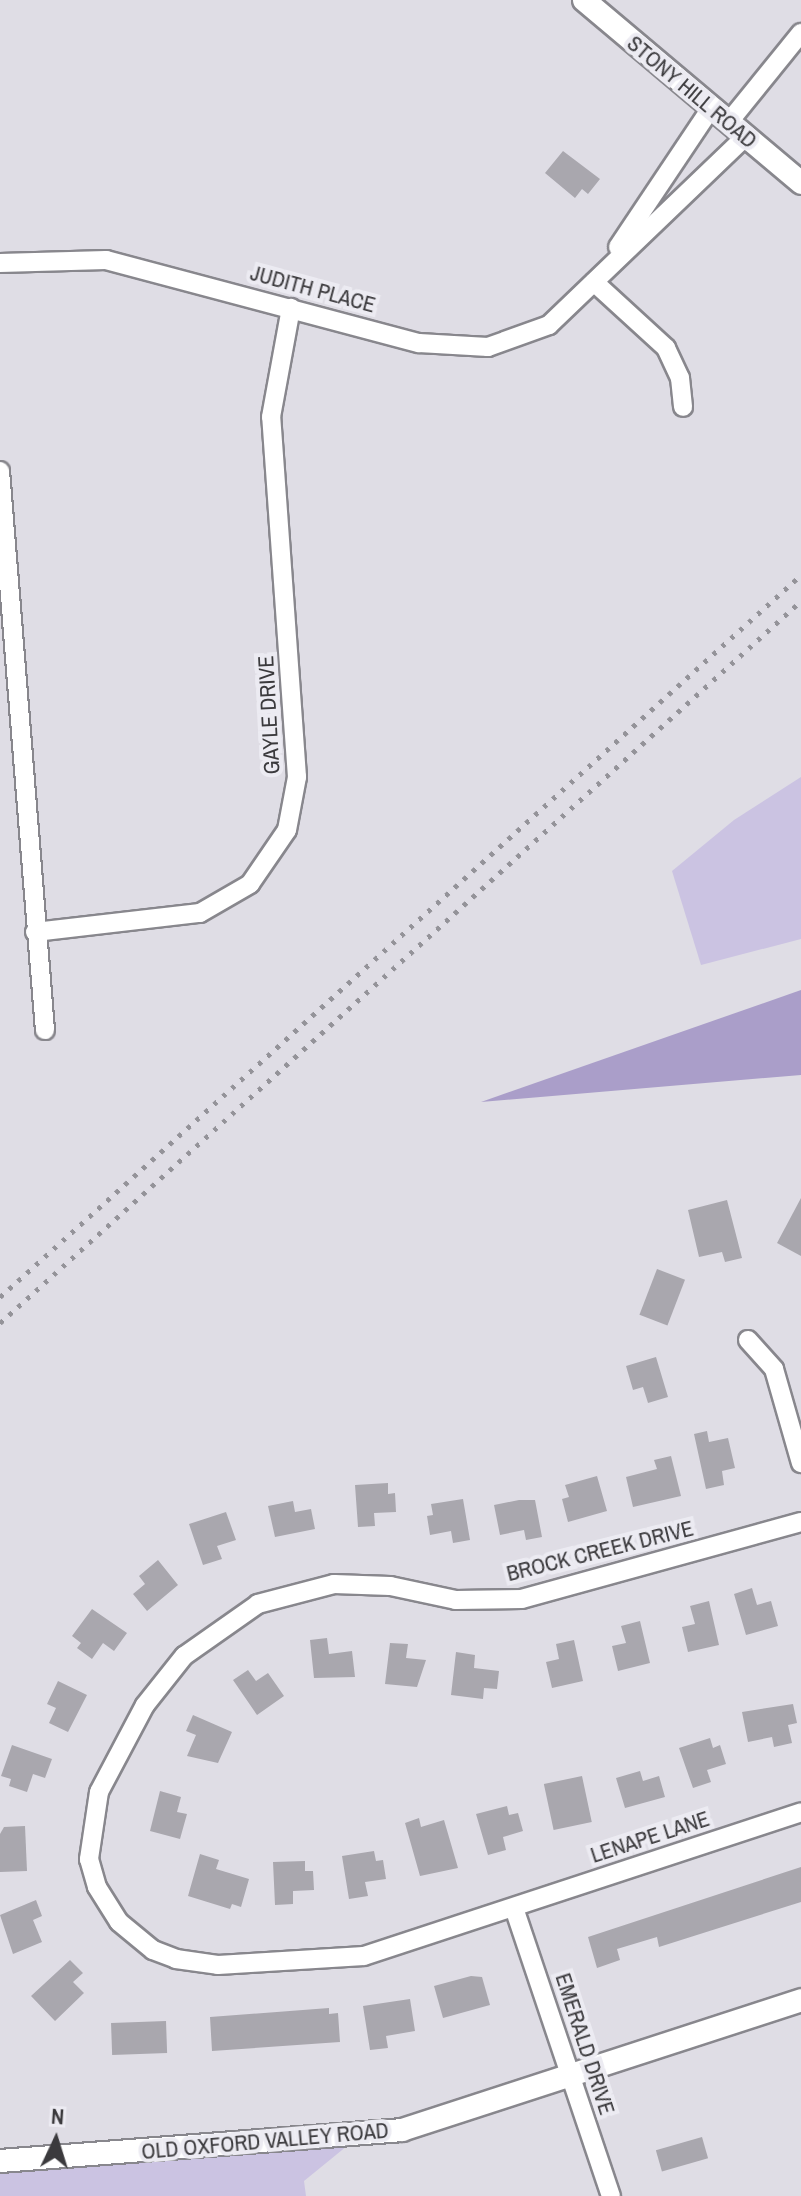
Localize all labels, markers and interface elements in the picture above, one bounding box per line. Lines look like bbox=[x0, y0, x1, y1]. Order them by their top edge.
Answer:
street label: STONY HILL ROAD bbox=[621, 30, 763, 154]
street label: JUDITH PLACE bbox=[248, 260, 378, 318]
street label: GAYLE DRIVE bbox=[253, 655, 285, 775]
street label: BROCK CREEK DRIVE bbox=[504, 1515, 696, 1587]
street label: LENAPE LANE bbox=[587, 1805, 713, 1869]
street label: EMERALD DRIVE bbox=[550, 1970, 620, 2118]
north arrow bbox=[16, 2100, 96, 2180]
text: N bbox=[50, 2101, 65, 2131]
street label: OLD OXFORD VALLEY ROAD bbox=[140, 2117, 390, 2165]

